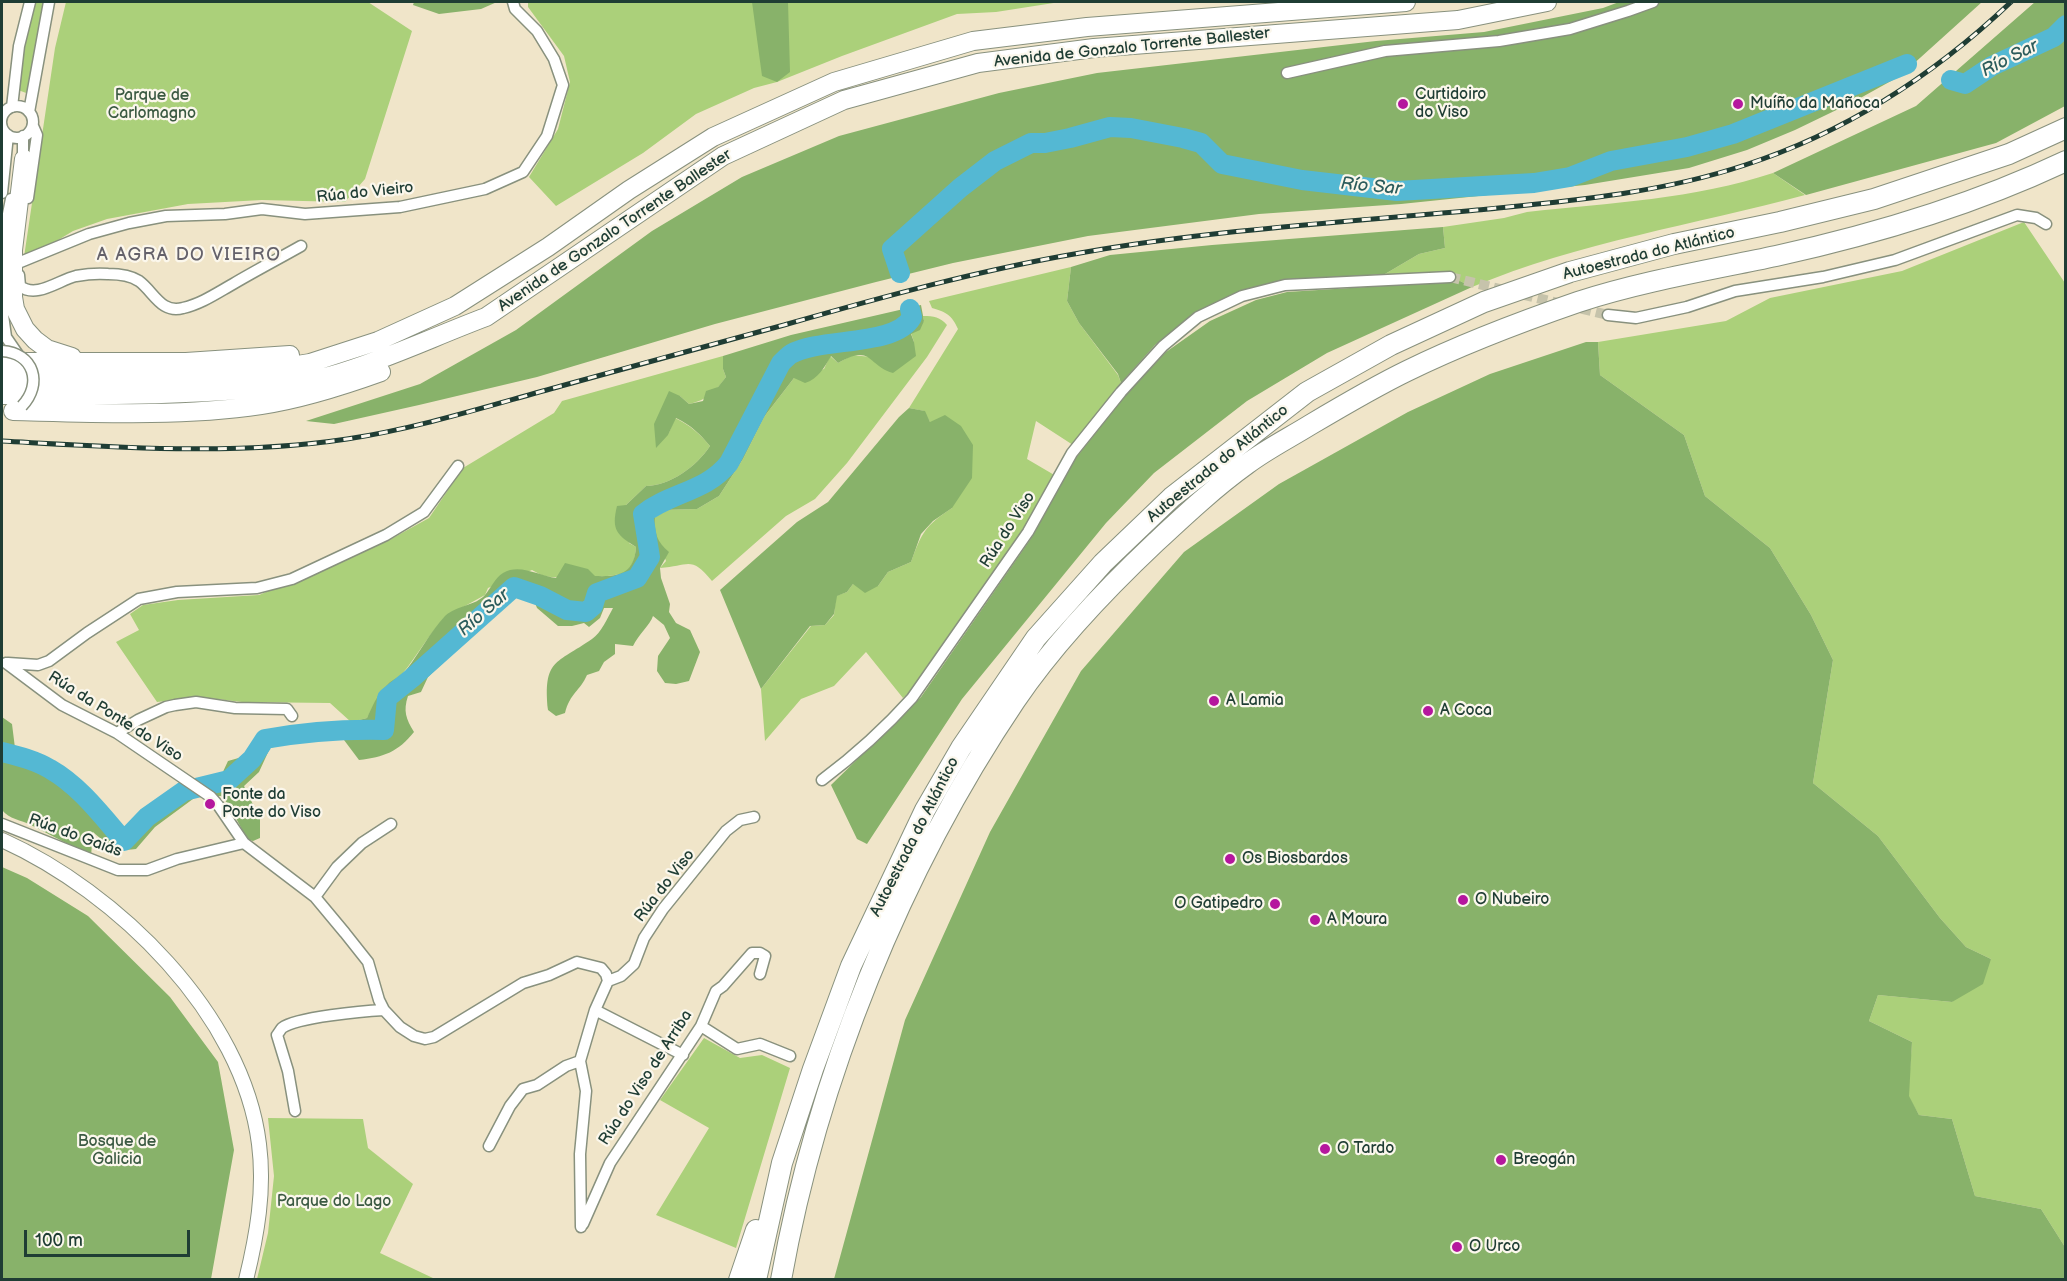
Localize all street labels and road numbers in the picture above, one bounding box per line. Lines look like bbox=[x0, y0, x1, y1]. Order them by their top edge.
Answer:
street label: Avenida de Gonzalo Torrente Ballester bbox=[993, 24, 1271, 72]
street label: Avenida de Gonzalo Torrente Ballester bbox=[495, 146, 735, 316]
street label: Rúa do Vieiro bbox=[316, 178, 414, 208]
street label: Autoestrada do Atlántico bbox=[1561, 223, 1737, 285]
street label: Autoestrada do Atlántico bbox=[1143, 401, 1293, 527]
street label: Rúa do Viso bbox=[976, 488, 1040, 572]
street label: Rúa da Ponte do Viso bbox=[44, 668, 186, 766]
street label: Autoestrada do Atlántico bbox=[866, 754, 964, 920]
street label: Rúa do Gaiás bbox=[26, 810, 124, 862]
street label: Rúa do Viso bbox=[631, 846, 699, 926]
street label: Rúa do Viso de Arriba bbox=[595, 1007, 697, 1149]

